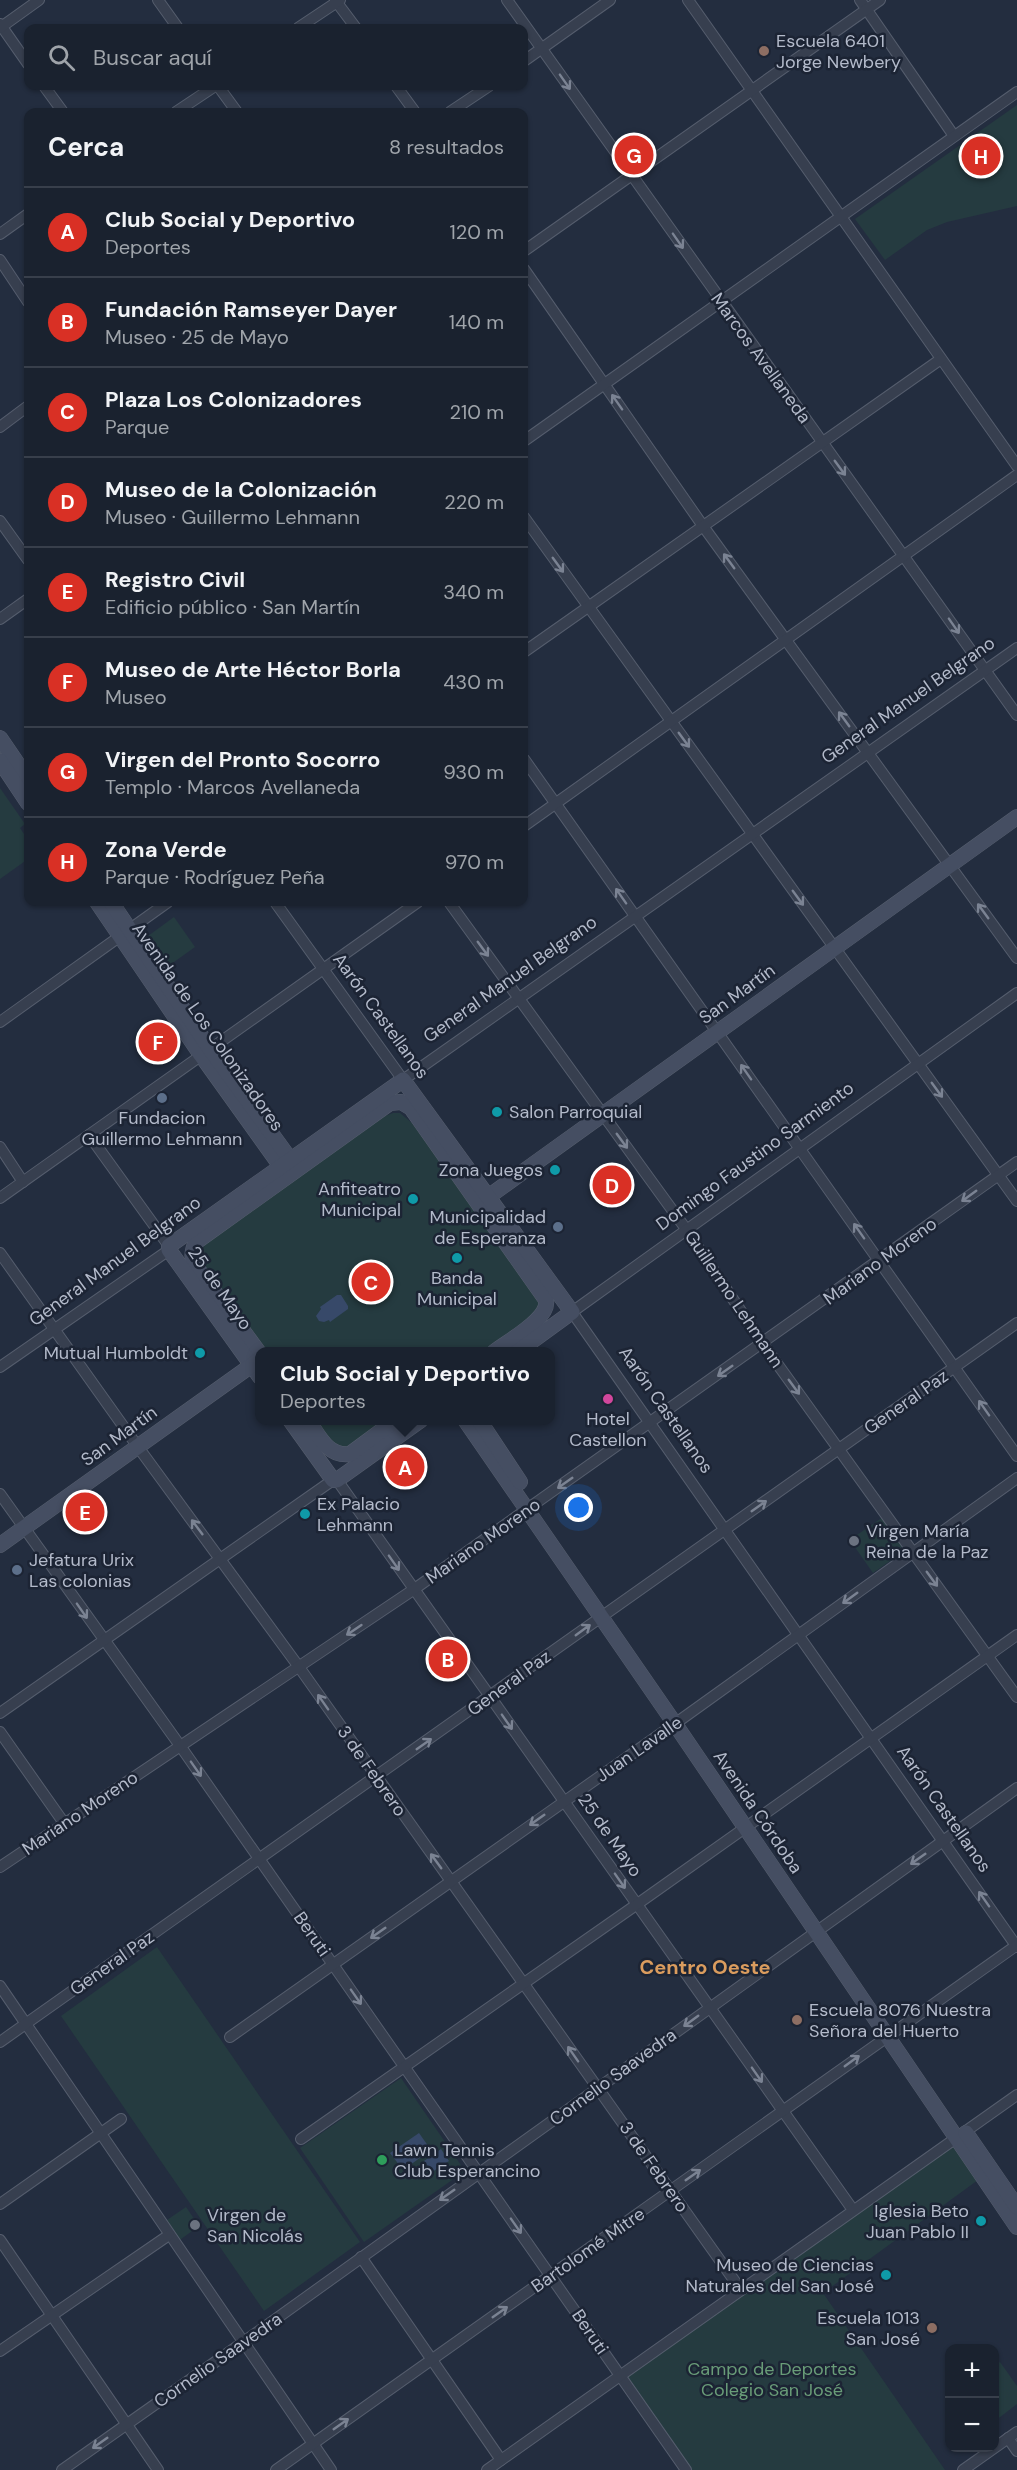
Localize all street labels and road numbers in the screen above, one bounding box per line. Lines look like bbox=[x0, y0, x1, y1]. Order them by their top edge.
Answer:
street label: Marcos Avellaneda bbox=[706, 288, 816, 428]
street label: General Manuel Belgrano bbox=[816, 631, 1000, 769]
street label: General Manuel Belgrano bbox=[418, 910, 602, 1048]
street label: Avenida de Los Colonizadores bbox=[127, 918, 289, 1136]
street label: Aarón Castellanos bbox=[327, 948, 435, 1084]
street label: San Martín bbox=[694, 958, 780, 1030]
street label: Domingo Faustino Sarmiento bbox=[651, 1076, 859, 1236]
street label: General Manuel Belgrano bbox=[24, 1190, 206, 1332]
street label: Mariano Moreno bbox=[818, 1212, 942, 1310]
street label: Guillermo Lehmann bbox=[679, 1226, 789, 1372]
street label: 25 de Mayo bbox=[182, 1241, 258, 1335]
street label: Aarón Castellanos bbox=[613, 1342, 719, 1478]
street label: General Paz bbox=[859, 1364, 953, 1440]
street label: San Martín bbox=[76, 1400, 162, 1472]
street label: Mariano Moreno bbox=[421, 1492, 545, 1590]
street label: General Paz bbox=[462, 1645, 556, 1721]
street label: Juan Lavalle bbox=[591, 1710, 687, 1788]
street label: 3 de Febrero bbox=[332, 1721, 412, 1821]
street label: Aarón Castellanos bbox=[891, 1741, 997, 1877]
street label: Avenida Córdoba bbox=[708, 1746, 808, 1878]
street label: Mariano Moreno bbox=[17, 1765, 143, 1861]
street label: 25 de Mayo bbox=[572, 1788, 648, 1882]
street label: Beruti bbox=[288, 1907, 336, 1961]
street label: General Paz bbox=[65, 1925, 159, 2001]
street label: Cornelio Saavedra bbox=[545, 2023, 681, 2131]
street label: 3 de Febrero bbox=[614, 2117, 694, 2217]
street label: Bartolomé Mitre bbox=[526, 2202, 650, 2298]
street label: Beruti bbox=[566, 2305, 614, 2359]
street label: Cornelio Saavedra bbox=[149, 2307, 287, 2413]

